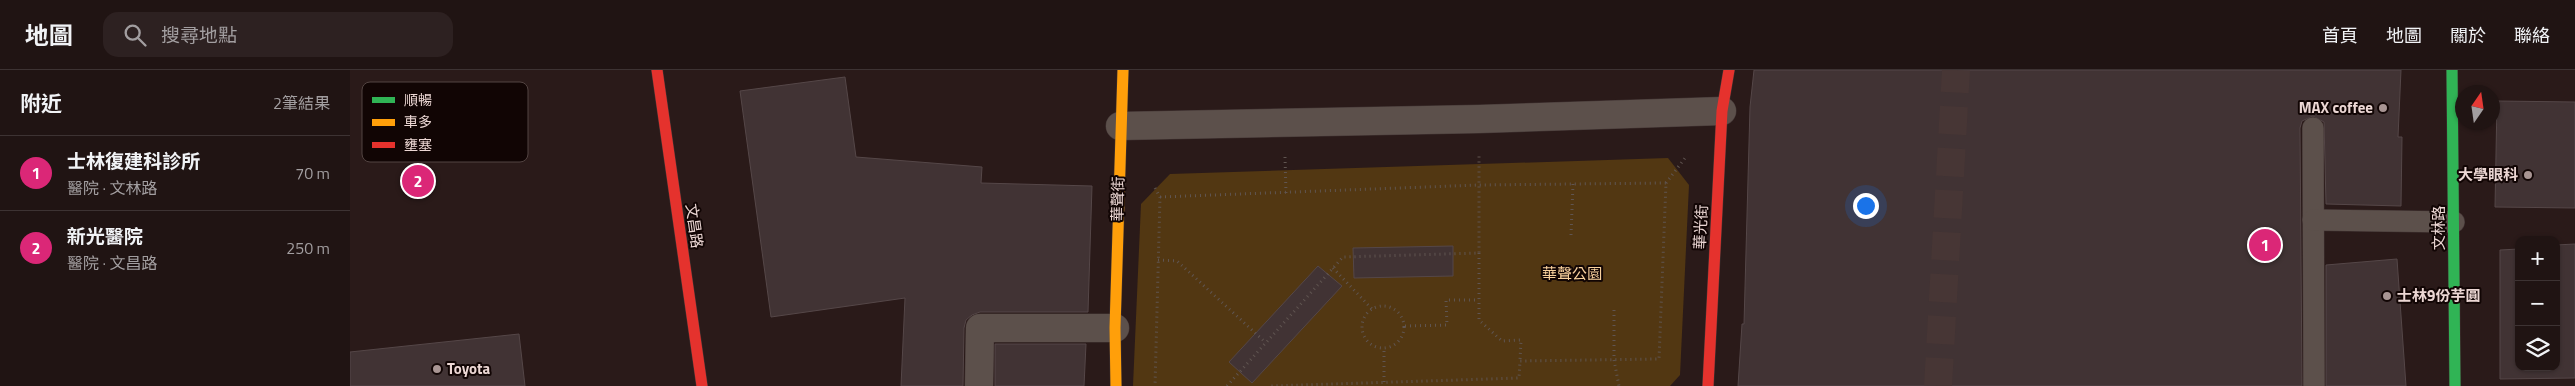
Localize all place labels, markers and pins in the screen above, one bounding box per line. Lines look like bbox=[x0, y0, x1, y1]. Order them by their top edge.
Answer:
place label: MAX coffee bbox=[2299, 96, 2373, 119]
marker: MAX coffee bbox=[2377, 102, 2389, 114]
pin: 2 bbox=[402, 162, 434, 200]
place label: 大學眼科 bbox=[2458, 163, 2518, 186]
marker: 大學眼科 bbox=[2522, 169, 2534, 181]
pin: 1 bbox=[2249, 226, 2281, 264]
place label: 士林9份芋圓 bbox=[2397, 284, 2480, 307]
marker: 士林9份芋圓 bbox=[2381, 290, 2393, 302]
place label: Toyota bbox=[447, 357, 491, 380]
marker: Toyota bbox=[431, 363, 443, 375]

